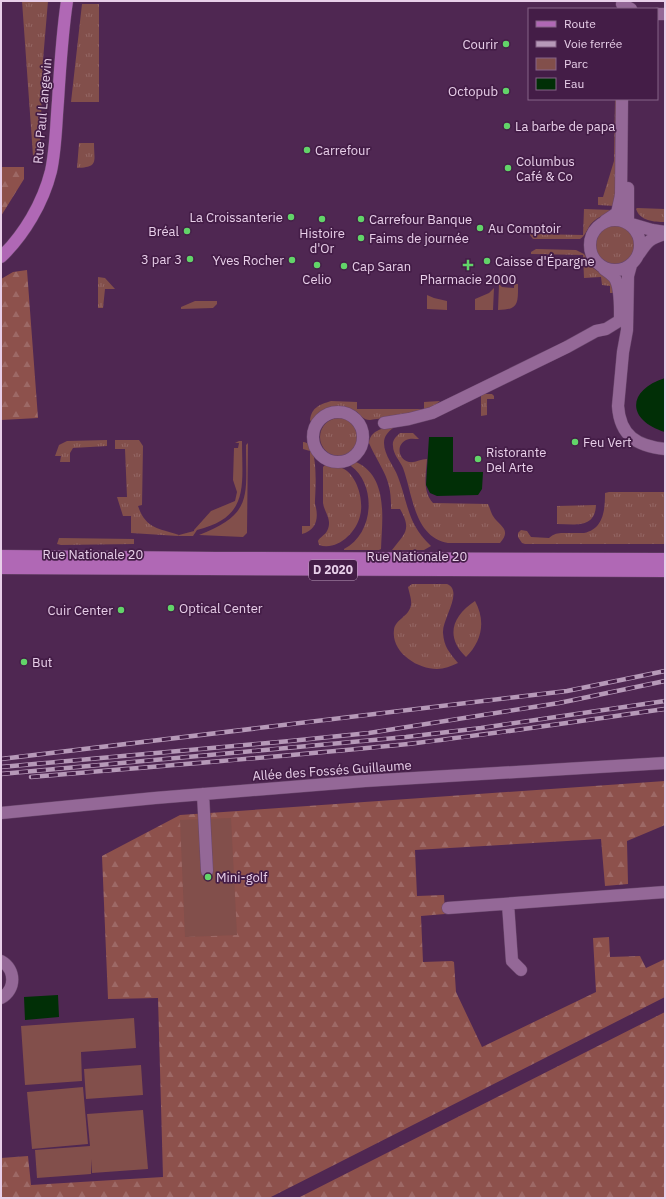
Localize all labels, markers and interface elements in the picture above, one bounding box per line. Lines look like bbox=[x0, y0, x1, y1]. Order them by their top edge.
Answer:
legend bbox=[528, 8, 658, 100]
text: Route bbox=[564, 16, 596, 31]
place label: Courir bbox=[462, 36, 498, 53]
text: Voie ferrée bbox=[564, 36, 623, 51]
marker: Courir bbox=[501, 39, 511, 49]
text: Parc bbox=[564, 56, 588, 71]
street label: Rue Paul Langevin bbox=[29, 57, 56, 165]
text: Eau bbox=[564, 76, 584, 91]
place label: Octopub bbox=[448, 83, 498, 100]
marker: Octopub bbox=[501, 86, 511, 96]
place label: La barbe de papa bbox=[515, 118, 615, 135]
marker: La barbe de papa bbox=[502, 121, 512, 131]
place label: Carrefour bbox=[315, 142, 370, 159]
marker: Carrefour bbox=[302, 145, 312, 155]
place label: Columbus Café & Co bbox=[516, 153, 575, 185]
marker: Columbus Café & Co bbox=[503, 163, 513, 173]
place label: La Croissanterie bbox=[189, 209, 283, 226]
place label: Carrefour Banque bbox=[369, 211, 472, 228]
marker: La Croissanterie bbox=[286, 212, 296, 222]
marker: Histoire d'Or bbox=[317, 214, 327, 224]
marker: Carrefour Banque bbox=[356, 214, 366, 224]
place label: Au Comptoir bbox=[488, 220, 561, 237]
place label: Bréal bbox=[148, 223, 179, 240]
marker: Au Comptoir bbox=[475, 223, 485, 233]
place label: Histoire d'Or bbox=[299, 225, 345, 257]
marker: Bréal bbox=[182, 226, 192, 236]
place label: Faims de journée bbox=[369, 230, 469, 247]
marker: Faims de journée bbox=[356, 233, 366, 243]
place label: 3 par 3 bbox=[141, 251, 182, 268]
place label: Yves Rocher bbox=[213, 252, 284, 269]
place label: Caisse d'Épargne bbox=[495, 253, 595, 270]
marker: 3 par 3 bbox=[185, 254, 195, 264]
marker: Yves Rocher bbox=[287, 255, 297, 265]
marker: Caisse d'Épargne bbox=[482, 256, 492, 266]
place label: Cap Saran bbox=[352, 258, 411, 275]
marker: Celio bbox=[312, 260, 322, 270]
marker: Pharmacie 2000 bbox=[463, 260, 473, 270]
marker: Cap Saran bbox=[339, 261, 349, 271]
place label: Celio bbox=[302, 271, 332, 288]
place label: Pharmacie 2000 bbox=[420, 271, 516, 288]
place label: Feu Vert bbox=[583, 434, 632, 451]
marker: Feu Vert bbox=[570, 437, 580, 447]
place label: Ristorante Del Arte bbox=[486, 444, 546, 476]
marker: Ristorante Del Arte bbox=[473, 454, 483, 464]
street label: Rue Nationale 20 bbox=[43, 546, 144, 563]
street label: Rue Nationale 20 bbox=[367, 548, 468, 565]
road number: D 2020 bbox=[309, 560, 357, 580]
place label: Optical Center bbox=[179, 600, 263, 617]
place label: Cuir Center bbox=[47, 602, 113, 619]
marker: Optical Center bbox=[166, 603, 176, 613]
marker: Cuir Center bbox=[116, 605, 126, 615]
place label: But bbox=[32, 654, 52, 671]
marker: But bbox=[19, 657, 29, 667]
street label: Allée des Fossés Guillaume bbox=[252, 756, 412, 785]
place label: Mini-golf bbox=[216, 869, 267, 886]
marker: Mini-golf bbox=[203, 872, 213, 882]

